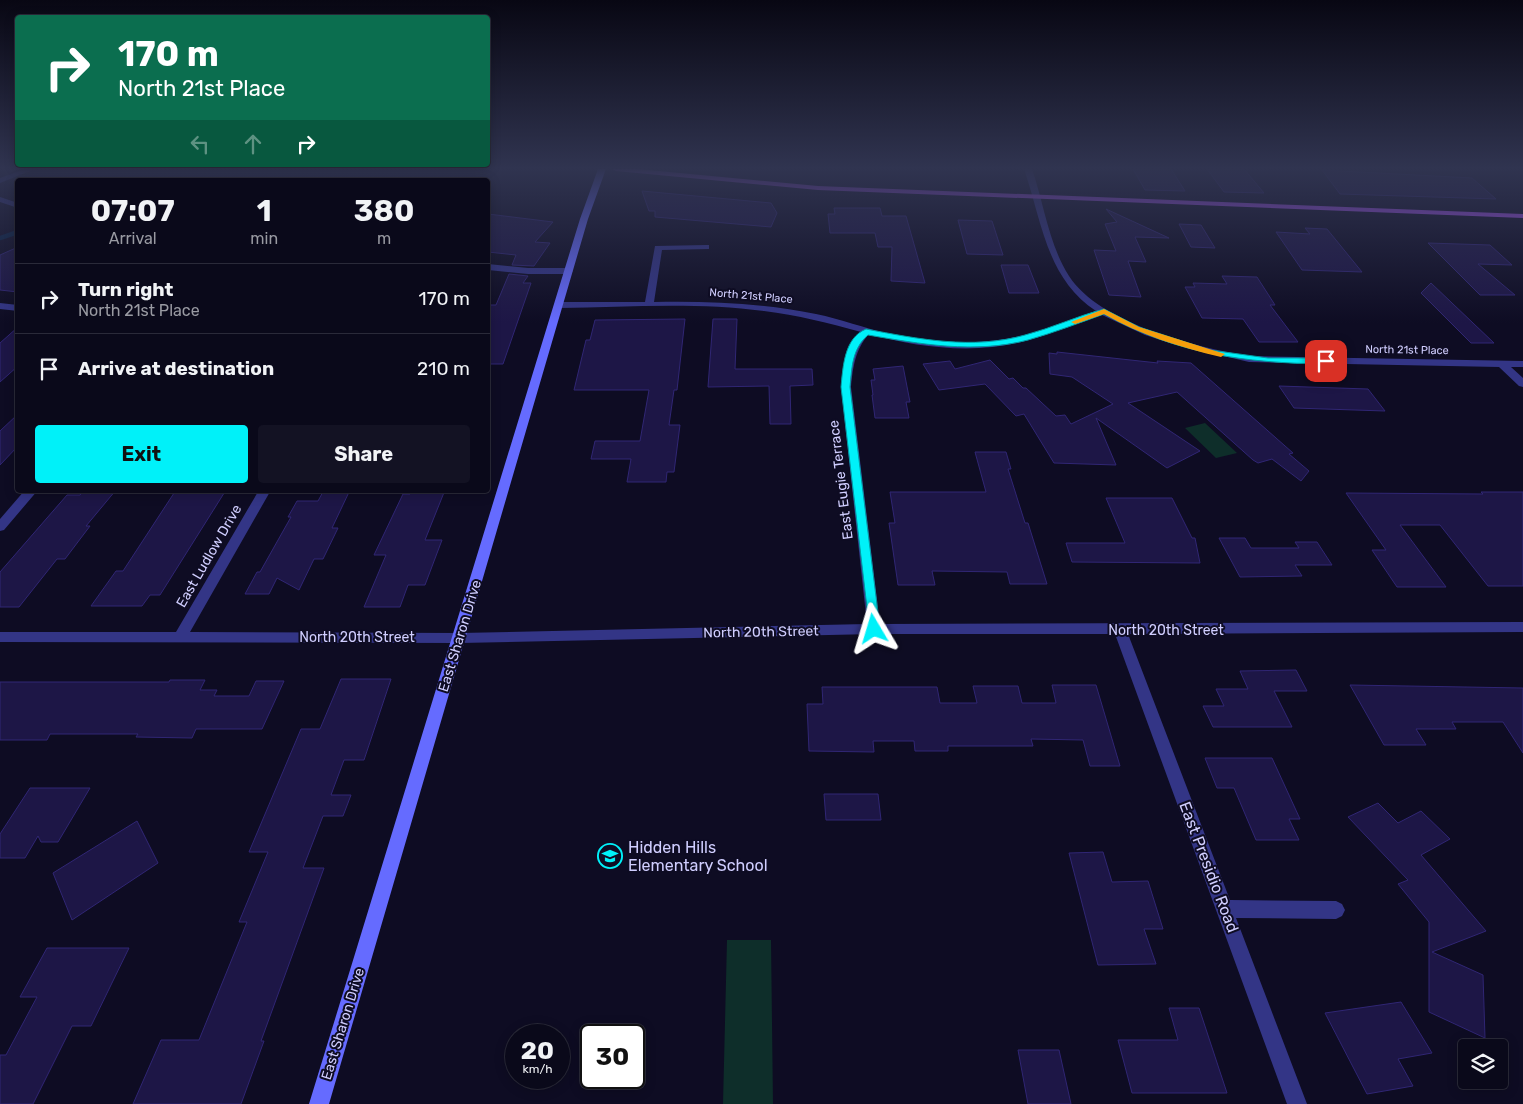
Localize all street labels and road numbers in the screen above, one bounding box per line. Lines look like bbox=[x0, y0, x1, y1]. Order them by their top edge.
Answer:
street label: North 21st Place bbox=[709, 286, 793, 306]
street label: North 21st Place bbox=[1365, 343, 1449, 357]
street label: East Eugie Terrace bbox=[825, 419, 857, 541]
street label: East Ludlow Drive bbox=[173, 501, 245, 610]
street label: East Sharon Drive bbox=[435, 578, 485, 694]
street label: North 20th Street bbox=[703, 622, 819, 642]
street label: North 20th Street bbox=[1108, 622, 1224, 639]
street label: North 20th Street bbox=[299, 629, 415, 646]
street label: East Presidio Road bbox=[1175, 799, 1243, 935]
street label: East Sharon Drive bbox=[318, 966, 368, 1082]

